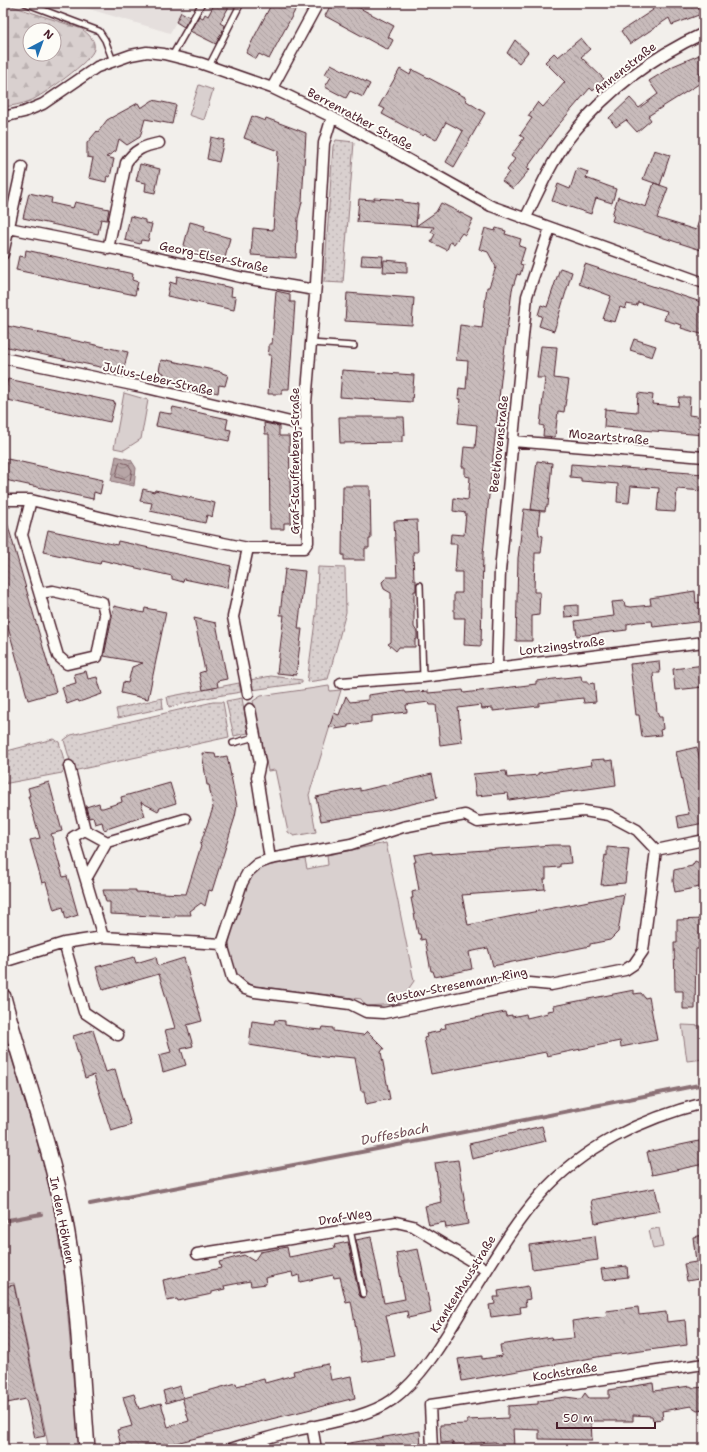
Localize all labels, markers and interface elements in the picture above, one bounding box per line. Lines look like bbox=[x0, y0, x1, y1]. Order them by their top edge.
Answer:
north arrow bbox=[22, 22, 62, 62]
text: N bbox=[40, 26, 57, 44]
street label: Annenstraße bbox=[591, 38, 660, 97]
street label: Berrenrather Straße bbox=[304, 84, 416, 154]
street label: Georg-Elser-Straße bbox=[158, 238, 270, 276]
street label: Julius-Leber-Straße bbox=[101, 358, 215, 400]
street label: Graf-Stauffenberg-Straße bbox=[287, 387, 303, 535]
street label: Beethovenstraße bbox=[486, 394, 512, 493]
street label: Mozartstraße bbox=[568, 426, 650, 449]
street label: Lortzingstraße bbox=[518, 633, 606, 659]
street label: Gustav-Stresemann-Ring bbox=[385, 963, 529, 1007]
water label: Duffesbach bbox=[359, 1119, 431, 1149]
street label: In den Höhnen bbox=[46, 1175, 78, 1265]
street label: Draf-Weg bbox=[317, 1205, 373, 1229]
street label: Krankenhausstraße bbox=[426, 1232, 500, 1336]
street label: Kochstraße bbox=[531, 1359, 599, 1385]
scale bar bbox=[557, 1404, 655, 1430]
text: 50 m bbox=[563, 1410, 593, 1426]

